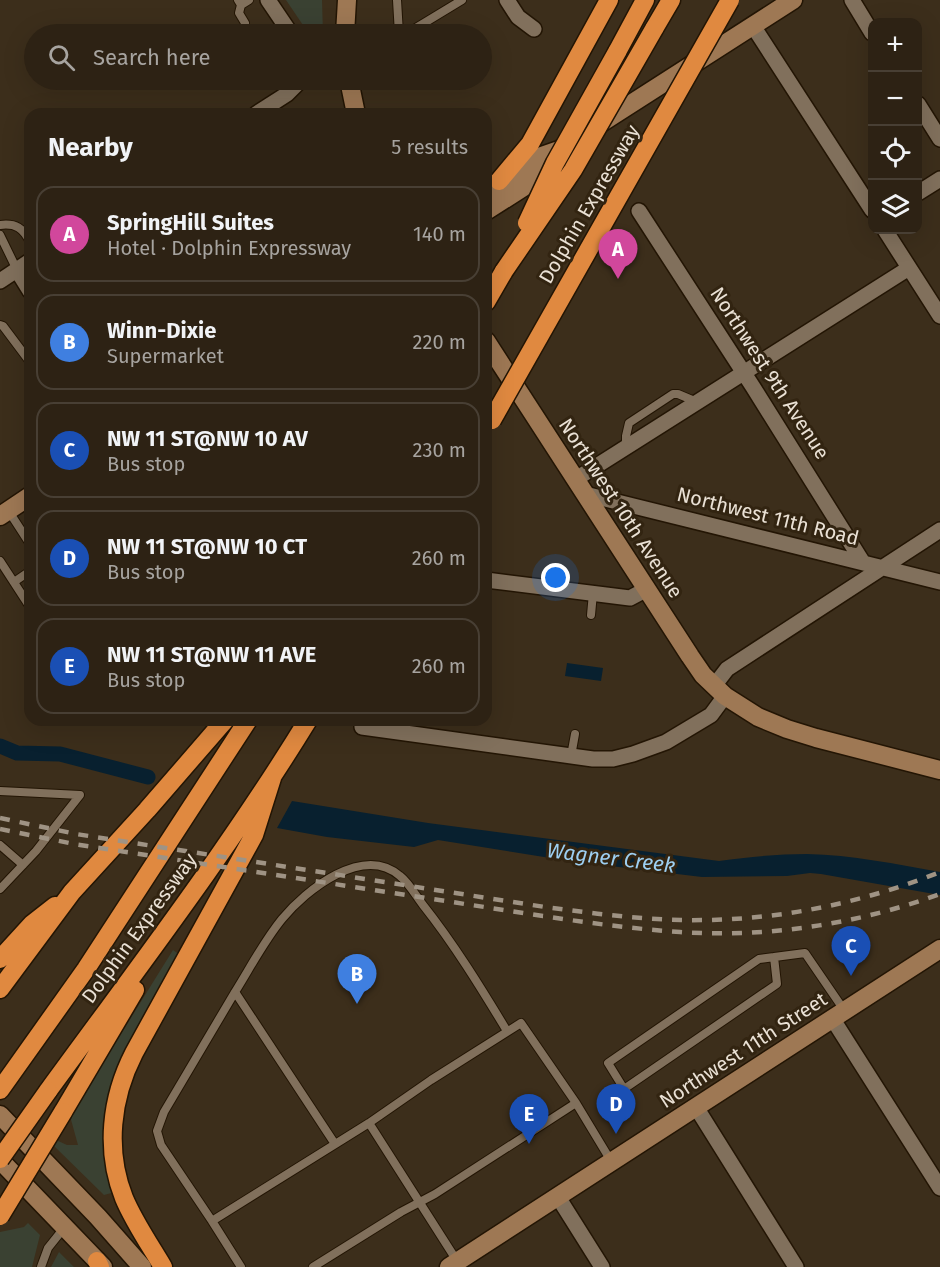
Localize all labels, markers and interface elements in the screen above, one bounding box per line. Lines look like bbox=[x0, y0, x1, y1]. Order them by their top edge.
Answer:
map controls bbox=[868, 18, 922, 234]
button: + bbox=[868, 18, 922, 72]
search box bbox=[24, 24, 492, 90]
icon: search bbox=[45, 41, 78, 74]
text: Search here bbox=[93, 44, 211, 71]
button: − bbox=[868, 72, 922, 126]
street label: Dolphin Expressway bbox=[534, 120, 644, 288]
button: locate bbox=[868, 126, 922, 180]
text: Nearby bbox=[48, 132, 133, 163]
text: 5 results bbox=[391, 135, 468, 159]
button: layers bbox=[868, 180, 922, 234]
text: SpringHill Suites bbox=[107, 209, 274, 236]
text: A bbox=[64, 222, 75, 246]
text: 140 m bbox=[413, 222, 466, 246]
pin: A bbox=[598, 230, 638, 279]
text: Hotel · Dolphin Expressway bbox=[107, 236, 351, 260]
street label: Northwest 9th Avenue bbox=[705, 282, 835, 464]
text: Winn-Dixie bbox=[107, 317, 216, 344]
text: B bbox=[63, 330, 76, 354]
text: 220 m bbox=[413, 330, 466, 354]
text: Supermarket bbox=[107, 344, 224, 368]
street label: Northwest 10th Avenue bbox=[554, 414, 688, 602]
text: NW 11 ST@NW 10 AV bbox=[107, 425, 308, 452]
text: C bbox=[64, 438, 75, 462]
text: 230 m bbox=[413, 438, 466, 462]
text: Bus stop bbox=[107, 452, 185, 476]
street label: Northwest 11th Road bbox=[675, 482, 861, 550]
text: NW 11 ST@NW 10 CT bbox=[107, 533, 307, 560]
text: D bbox=[63, 546, 76, 570]
text: 260 m bbox=[412, 546, 466, 570]
text: Bus stop bbox=[107, 560, 185, 584]
your location bbox=[541, 563, 570, 592]
text: NW 11 ST@NW 11 AVE bbox=[107, 641, 316, 668]
text: E bbox=[64, 654, 75, 678]
text: 260 m bbox=[412, 654, 466, 678]
text: Bus stop bbox=[107, 668, 185, 692]
water label: Wagner Creek bbox=[545, 837, 677, 879]
street label: Dolphin Expressway bbox=[76, 848, 202, 1008]
pin: C bbox=[832, 926, 870, 976]
pin: B bbox=[338, 954, 376, 1004]
street label: Northwest 11th Street bbox=[655, 987, 832, 1113]
pin: D bbox=[596, 1084, 636, 1134]
pin: E bbox=[510, 1094, 548, 1144]

